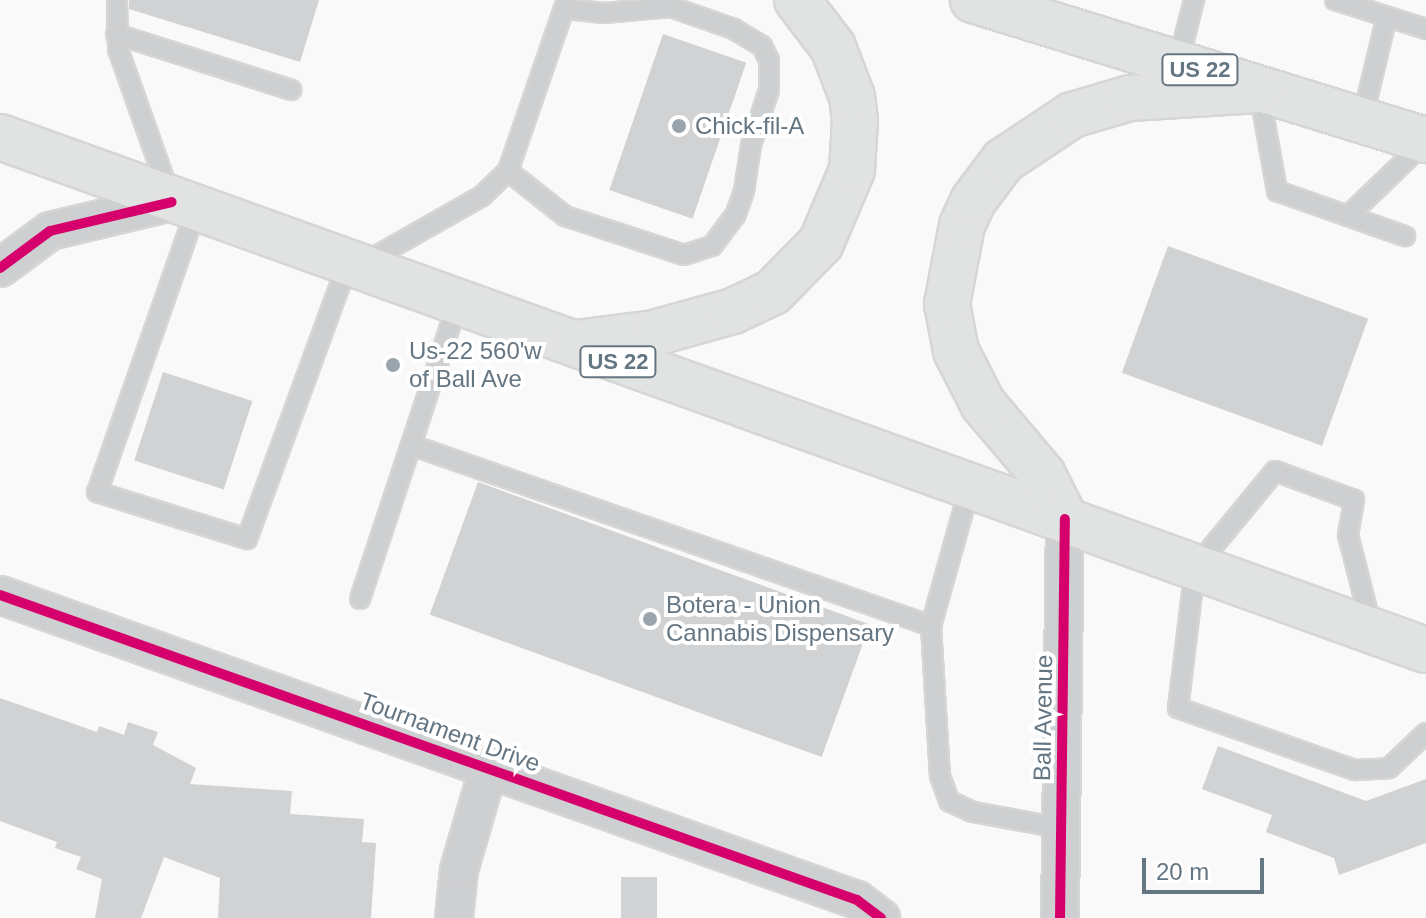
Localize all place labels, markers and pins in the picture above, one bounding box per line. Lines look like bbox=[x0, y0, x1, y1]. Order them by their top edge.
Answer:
place label: Chick-fil-A bbox=[695, 112, 804, 140]
marker: Chick-fil-A bbox=[670, 117, 688, 135]
place label: Us-22 560'w of Ball Ave bbox=[409, 337, 542, 393]
marker: Us-22 560'w of Ball Ave bbox=[384, 356, 402, 374]
place label: Botera - Union Cannabis Dispensary bbox=[666, 591, 894, 647]
marker: Botera - Union Cannabis Dispensary bbox=[641, 610, 659, 628]

